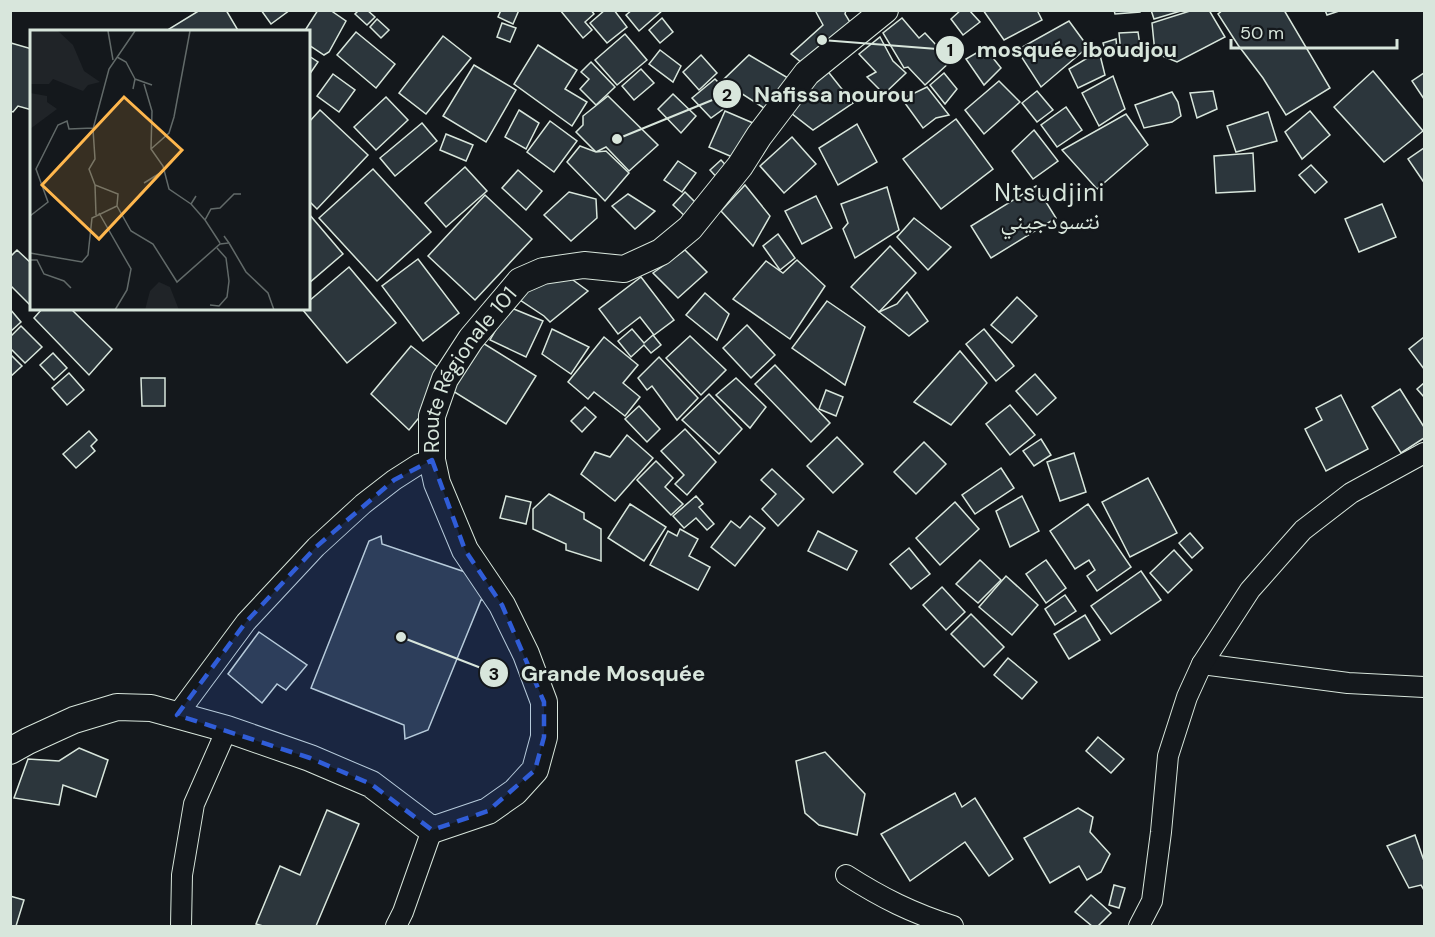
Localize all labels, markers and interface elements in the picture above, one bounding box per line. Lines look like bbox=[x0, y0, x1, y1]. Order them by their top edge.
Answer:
scale bar bbox=[1231, 12, 1398, 50]
text: 50 m bbox=[1240, 21, 1284, 45]
inset map bbox=[30, 30, 310, 310]
callout: mosquée iboudjou bbox=[935, 30, 1189, 70]
text: mosquée iboudjou bbox=[977, 35, 1177, 64]
text: 1 bbox=[947, 38, 953, 62]
callout: Nafissa nourou bbox=[712, 74, 926, 114]
text: Nafissa nourou bbox=[754, 80, 914, 109]
text: 2 bbox=[722, 83, 732, 107]
district label: Ntsudjini نتسودجيني bbox=[994, 177, 1106, 240]
street label: Route Régionale 101 bbox=[418, 281, 523, 453]
callout: Grande Mosquée bbox=[479, 653, 717, 693]
text: Grande Mosquée bbox=[521, 659, 705, 688]
text: 3 bbox=[489, 662, 499, 686]

